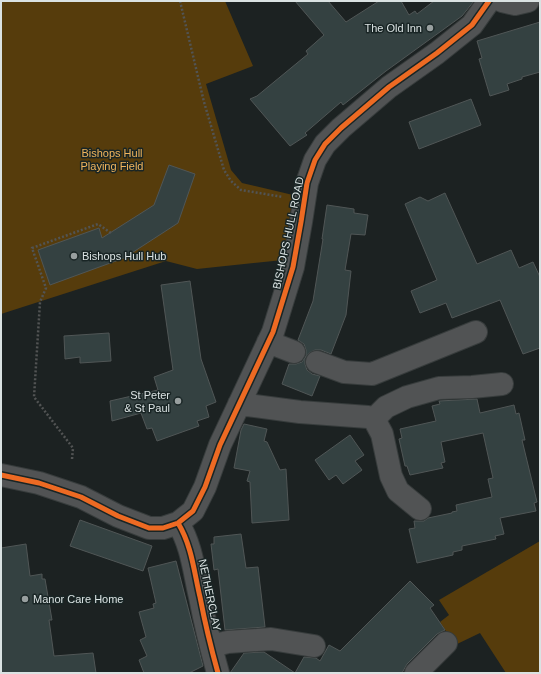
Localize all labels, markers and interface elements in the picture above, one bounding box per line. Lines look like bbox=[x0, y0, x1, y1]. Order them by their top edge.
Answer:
place label: The Old Inn bbox=[365, 22, 422, 34]
marker: The Old Inn bbox=[425, 23, 435, 33]
park label: Bishops Hull Playing Field bbox=[81, 147, 143, 172]
street label: BISHOPS HULL ROAD bbox=[270, 176, 306, 290]
place label: Bishops Hull Hub bbox=[82, 250, 166, 262]
marker: Bishops Hull Hub bbox=[69, 251, 79, 261]
place label: St Peter & St Paul bbox=[124, 389, 170, 414]
marker: St Peter & St Paul bbox=[173, 396, 183, 406]
street label: NETHERCLAY bbox=[197, 558, 224, 633]
place label: Manor Care Home bbox=[33, 593, 123, 605]
marker: Manor Care Home bbox=[20, 594, 30, 604]

